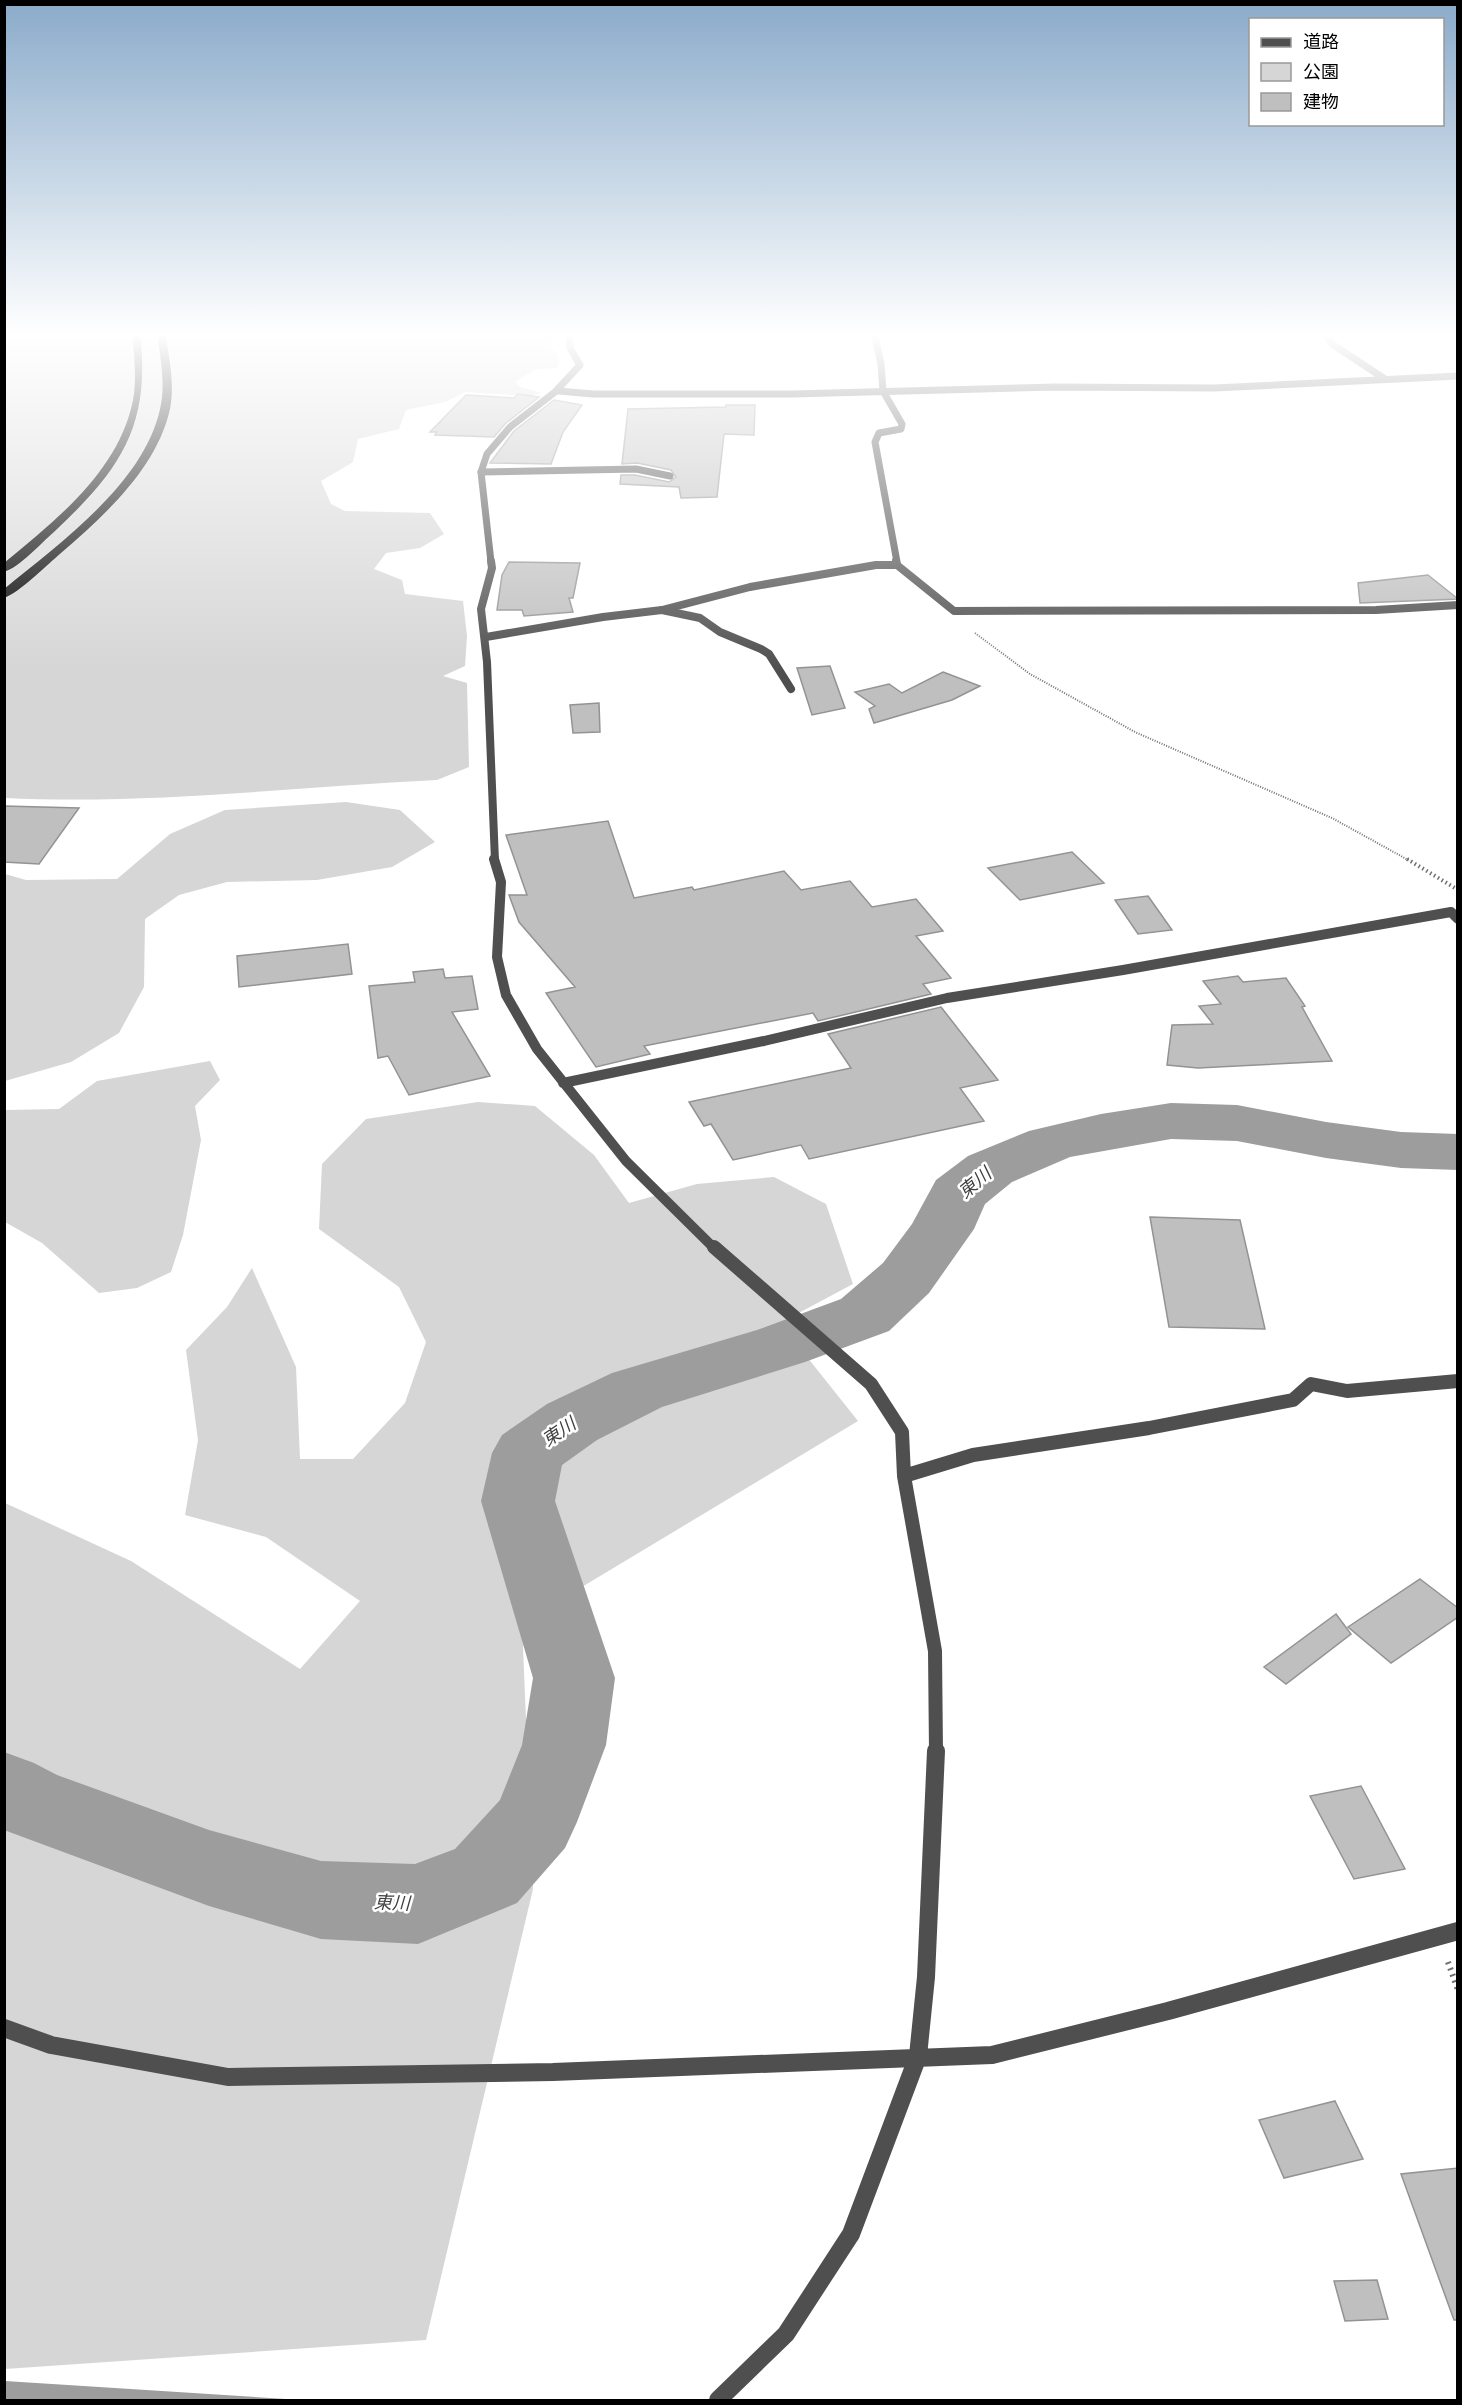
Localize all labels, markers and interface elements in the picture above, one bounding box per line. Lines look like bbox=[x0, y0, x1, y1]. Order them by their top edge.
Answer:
legend bbox=[1249, 18, 1444, 126]
text: 道路 bbox=[1303, 31, 1339, 53]
text: 公園 bbox=[1303, 61, 1339, 83]
text: 建物 bbox=[1303, 91, 1339, 113]
water label: 東川 bbox=[954, 1162, 997, 1203]
water label: 東川 bbox=[538, 1412, 582, 1451]
water label: 東川 bbox=[374, 1891, 412, 1915]

